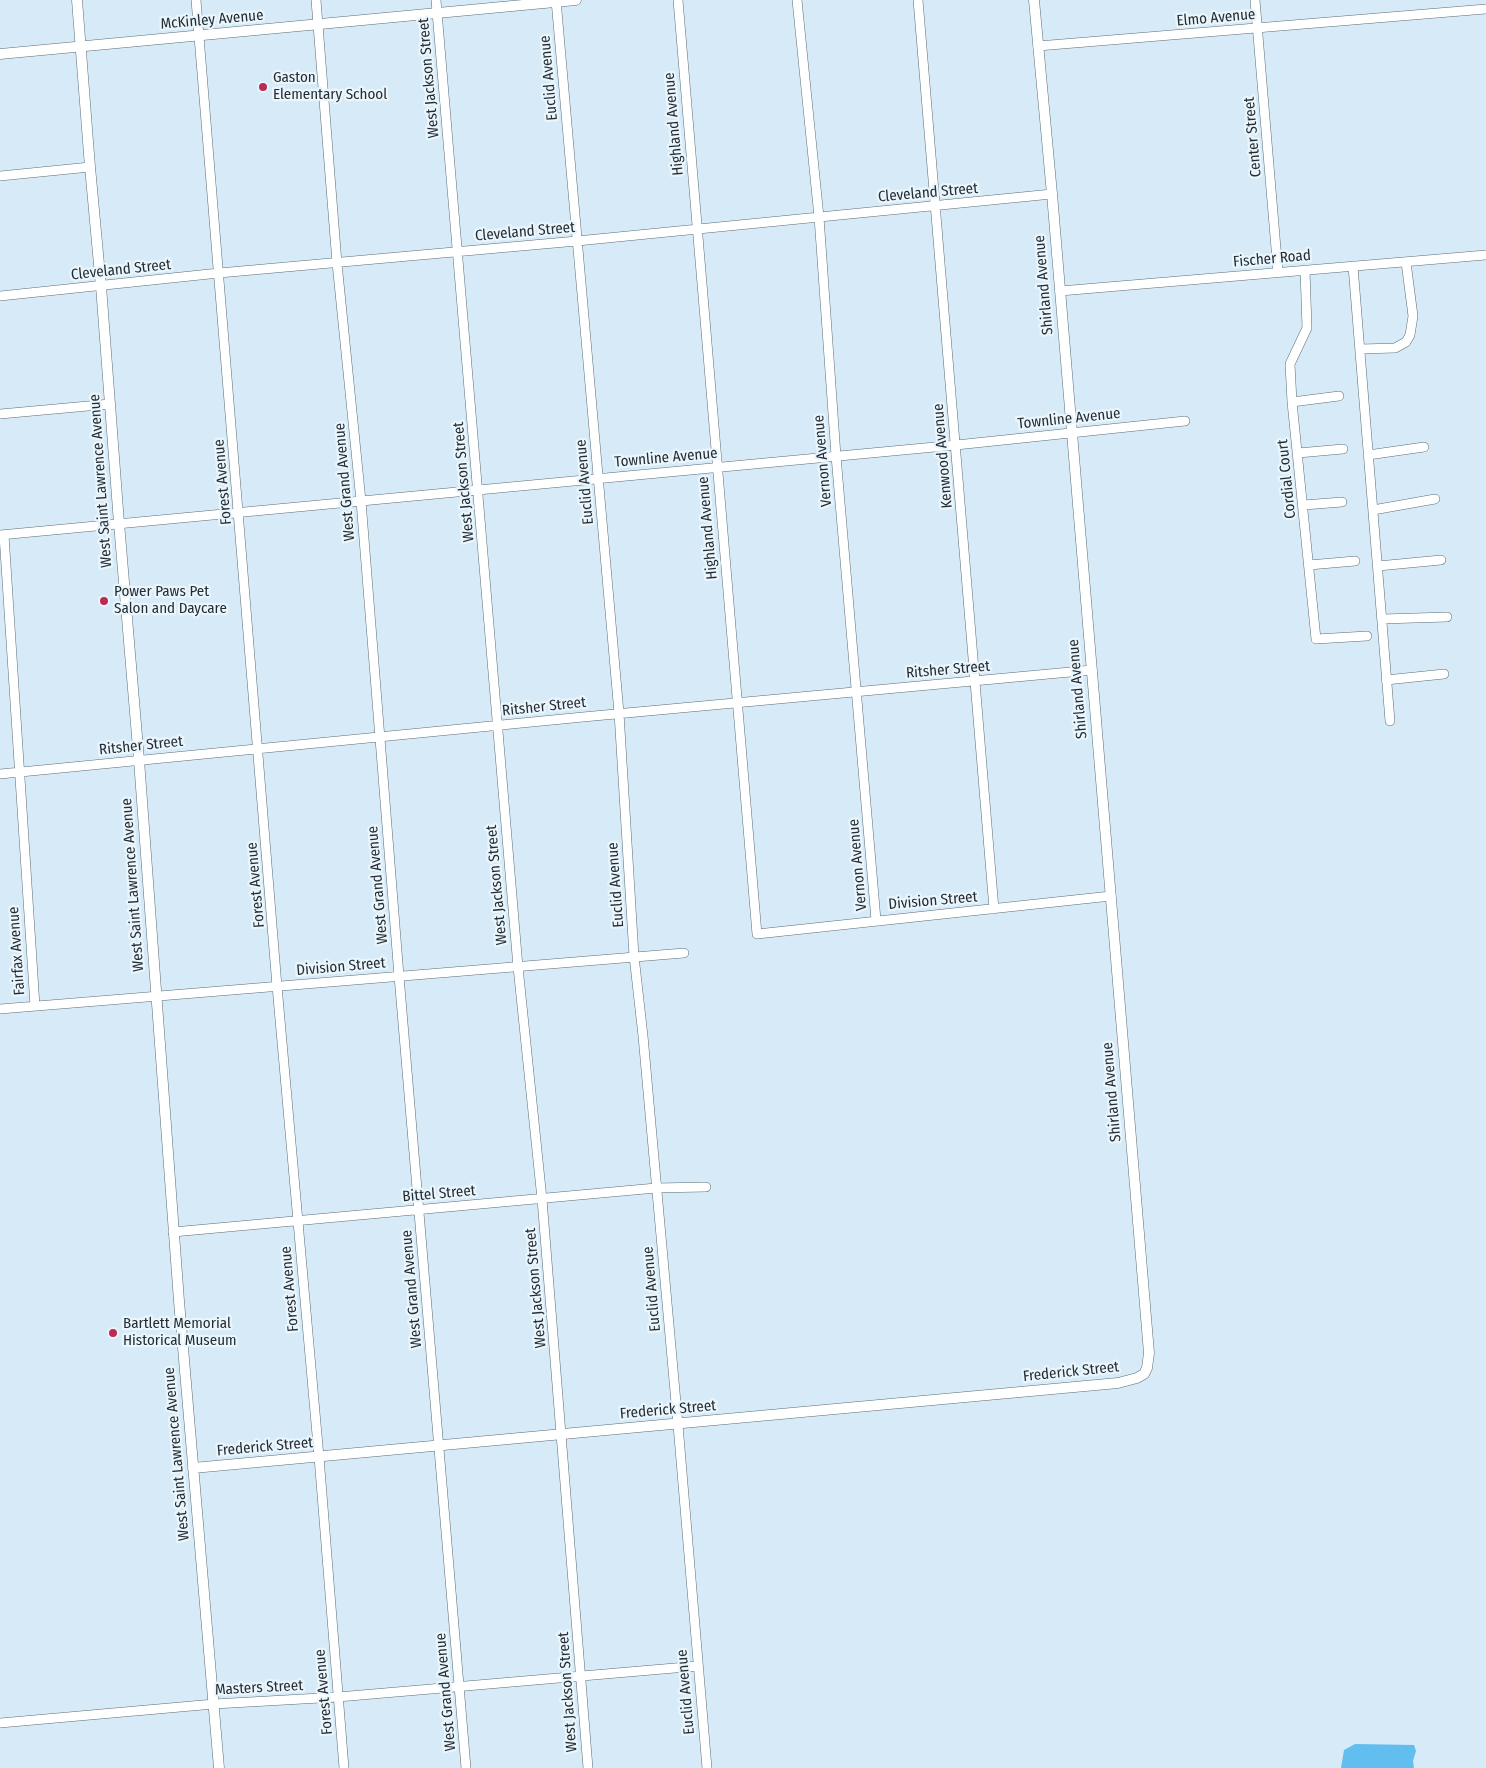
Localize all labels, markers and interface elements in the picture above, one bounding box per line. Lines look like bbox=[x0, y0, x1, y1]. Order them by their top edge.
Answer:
street label: Elmo Avenue bbox=[1176, 6, 1256, 30]
street label: McKinley Avenue bbox=[160, 7, 264, 33]
street label: West Jackson Street bbox=[415, 17, 443, 139]
street label: Euclid Avenue bbox=[536, 35, 562, 121]
place label: Gaston Elementary School bbox=[273, 69, 387, 104]
street label: Highland Avenue bbox=[661, 72, 687, 176]
marker: Gaston Elementary School bbox=[257, 81, 269, 93]
street label: Center Street bbox=[1241, 96, 1265, 178]
street label: Cleveland Street bbox=[877, 180, 979, 206]
street label: Cleveland Street bbox=[474, 219, 576, 245]
street label: Shirland Avenue bbox=[1031, 234, 1057, 336]
street label: Fischer Road bbox=[1232, 247, 1312, 271]
street label: Cleveland Street bbox=[70, 256, 172, 284]
street label: West Saint Lawrence Avenue bbox=[86, 394, 116, 568]
street label: Kenwood Avenue bbox=[929, 403, 957, 509]
street label: Townline Avenue bbox=[1017, 405, 1121, 433]
street label: Vernon Avenue bbox=[810, 414, 836, 508]
street label: West Jackson Street bbox=[450, 421, 478, 543]
street label: West Grand Avenue bbox=[331, 422, 359, 542]
street label: Forest Avenue bbox=[210, 438, 236, 526]
street label: Cordial Court bbox=[1274, 438, 1300, 520]
street label: Euclid Avenue bbox=[572, 439, 598, 525]
street label: Townline Avenue bbox=[614, 445, 718, 471]
street label: Highland Avenue bbox=[695, 476, 721, 580]
place label: Power Paws Pet Salon and Daycare bbox=[114, 583, 227, 618]
marker: Power Paws Pet Salon and Daycare bbox=[98, 595, 110, 607]
street label: Shirland Avenue bbox=[1065, 638, 1091, 740]
street label: Ritsher Street bbox=[905, 657, 991, 683]
street label: Ritsher Street bbox=[501, 694, 587, 720]
street label: Ritsher Street bbox=[98, 733, 184, 759]
street label: West Saint Lawrence Avenue bbox=[118, 798, 148, 972]
street label: Vernon Avenue bbox=[845, 818, 871, 912]
street label: West Jackson Street bbox=[483, 824, 511, 946]
street label: West Grand Avenue bbox=[364, 825, 392, 945]
street label: Forest Avenue bbox=[243, 841, 269, 929]
street label: Euclid Avenue bbox=[604, 842, 628, 928]
street label: Division Street bbox=[888, 888, 978, 914]
street label: Fairfax Avenue bbox=[5, 906, 29, 996]
street label: Division Street bbox=[296, 954, 386, 980]
street label: Shirland Avenue bbox=[1099, 1041, 1125, 1143]
street label: Bittel Street bbox=[402, 1182, 476, 1206]
street label: West Jackson Street bbox=[522, 1227, 550, 1349]
street label: West Grand Avenue bbox=[398, 1229, 426, 1349]
street label: Forest Avenue bbox=[277, 1245, 303, 1333]
street label: Euclid Avenue bbox=[639, 1246, 665, 1332]
place label: Bartlett Memorial Historical Museum bbox=[123, 1315, 237, 1350]
marker: Bartlett Memorial Historical Museum bbox=[107, 1327, 119, 1339]
street label: Frederick Street bbox=[1022, 1358, 1120, 1386]
street label: West Saint Lawrence Avenue bbox=[160, 1366, 194, 1542]
street label: Frederick Street bbox=[619, 1397, 717, 1423]
street label: Frederick Street bbox=[216, 1434, 314, 1460]
street label: West Jackson Street bbox=[555, 1631, 581, 1753]
street label: West Grand Avenue bbox=[432, 1632, 460, 1752]
street label: Forest Avenue bbox=[311, 1648, 337, 1736]
street label: Euclid Avenue bbox=[673, 1649, 699, 1735]
street label: Masters Street bbox=[214, 1677, 304, 1699]

